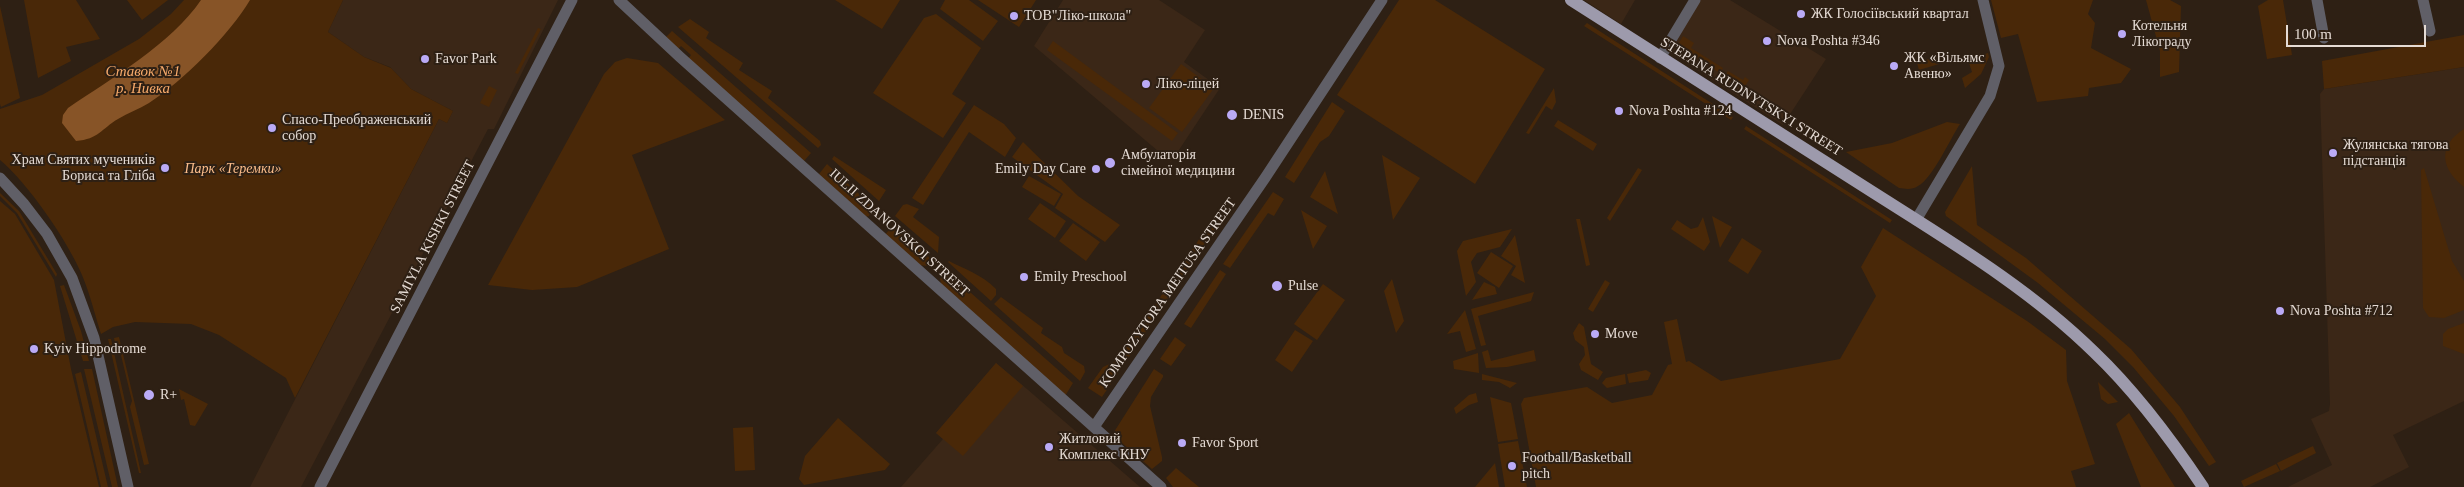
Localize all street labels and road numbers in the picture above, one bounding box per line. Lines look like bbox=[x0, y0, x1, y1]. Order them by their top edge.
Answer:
street label: STEPANA RUDNYTSKYI STREET bbox=[1657, 34, 1845, 160]
street label: SAMIYLA KISHKI STREET bbox=[387, 158, 479, 316]
street label: IULII ZDANOVSKOI STREET bbox=[825, 166, 973, 300]
street label: KOMPOZYTORA MEITUSA STREET bbox=[1096, 195, 1240, 391]

